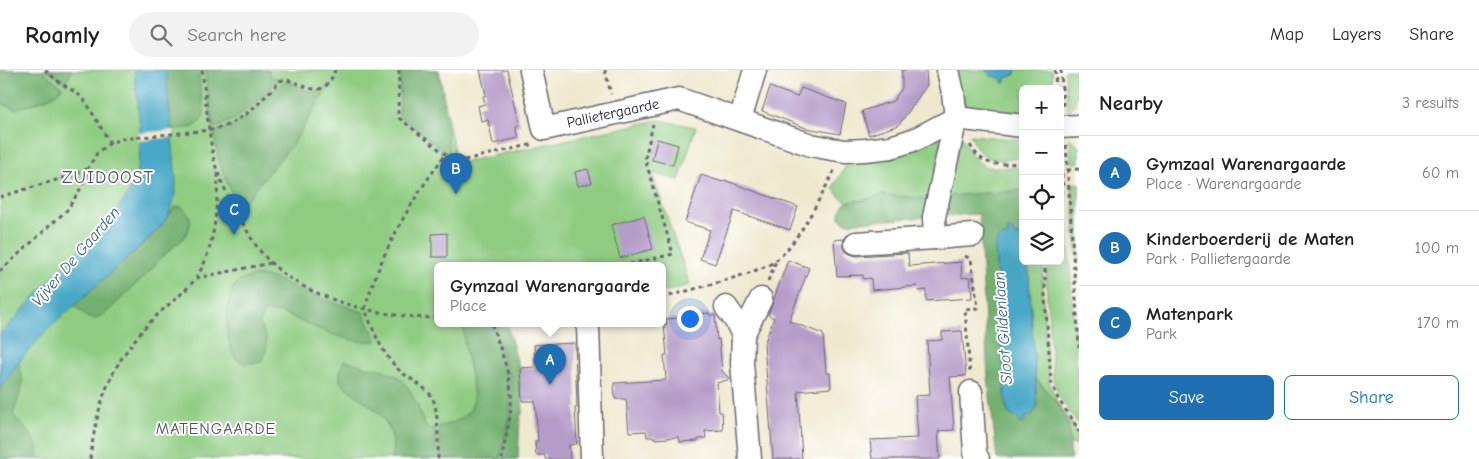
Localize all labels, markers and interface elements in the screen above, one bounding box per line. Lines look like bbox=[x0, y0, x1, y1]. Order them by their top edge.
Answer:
search box bbox=[129, 12, 479, 57]
text: Roamly bbox=[25, 21, 99, 49]
icon: search bbox=[147, 21, 175, 49]
text: Search here bbox=[187, 24, 286, 46]
text: Map bbox=[1270, 24, 1304, 45]
text: Layers bbox=[1332, 24, 1381, 45]
text: Share bbox=[1409, 24, 1454, 45]
map controls bbox=[1019, 85, 1064, 265]
button: + bbox=[1019, 85, 1064, 130]
text: Nearby bbox=[1099, 91, 1163, 115]
street label: Pallietergaarde bbox=[565, 94, 661, 132]
text: 3 results bbox=[1402, 94, 1459, 112]
button: − bbox=[1019, 130, 1064, 175]
pin: B bbox=[440, 153, 472, 194]
text: Gymzaal Warenargaarde bbox=[1146, 153, 1346, 175]
text: A bbox=[1111, 164, 1119, 182]
text: 60 m bbox=[1422, 164, 1459, 182]
district label: ZUIDOOST bbox=[62, 167, 154, 188]
button: locate bbox=[1019, 175, 1064, 220]
text: Place · Warenargaarde bbox=[1146, 175, 1301, 193]
pin: C bbox=[218, 194, 250, 235]
water label: Vijver De Gaarden bbox=[28, 203, 124, 310]
button: layers bbox=[1019, 220, 1064, 265]
text: Kinderboerderij de Maten bbox=[1146, 228, 1354, 250]
text: B bbox=[1110, 239, 1120, 257]
text: 100 m bbox=[1415, 239, 1459, 257]
text: Park · Pallietergaarde bbox=[1146, 250, 1291, 268]
popup bbox=[434, 262, 666, 327]
water label: Sloot Gildenlaan bbox=[990, 271, 1016, 385]
text: Gymzaal Warenargaarde bbox=[450, 275, 650, 297]
text: Place bbox=[450, 297, 486, 315]
text: Matenpark bbox=[1146, 303, 1233, 325]
your location bbox=[677, 306, 703, 332]
text: C bbox=[1110, 314, 1120, 332]
text: 170 m bbox=[1417, 314, 1459, 332]
text: Park bbox=[1146, 325, 1177, 343]
pin: A bbox=[534, 344, 566, 385]
button: Save bbox=[1099, 375, 1274, 420]
button: Share bbox=[1284, 375, 1459, 420]
district label: MATENGAARDE bbox=[156, 420, 276, 438]

